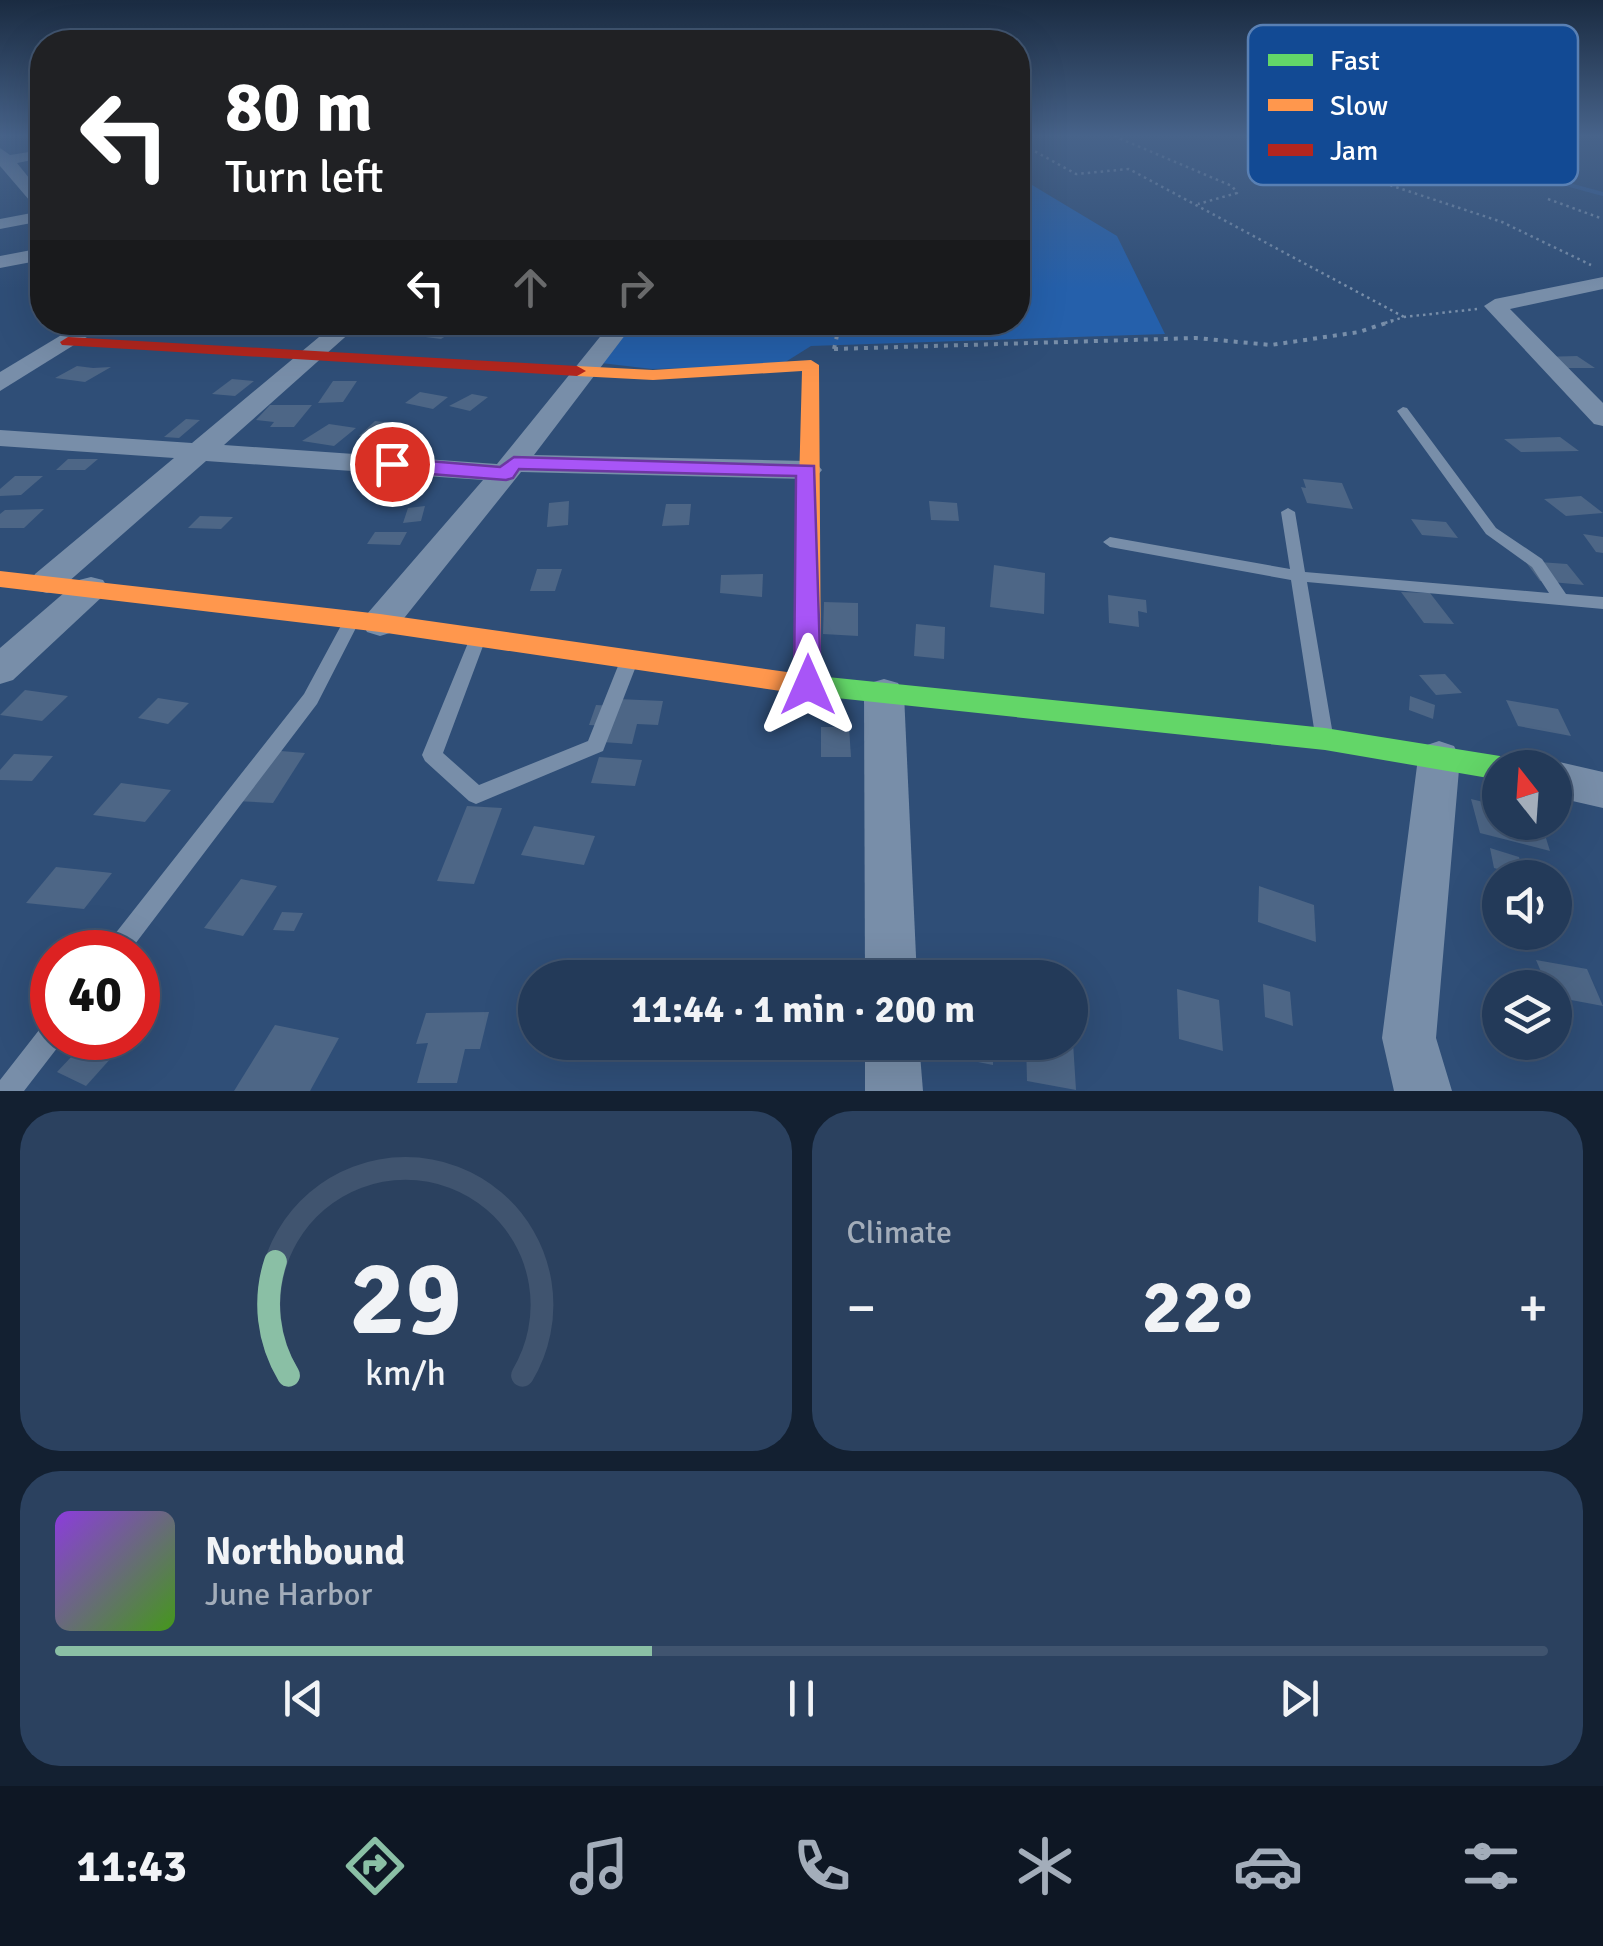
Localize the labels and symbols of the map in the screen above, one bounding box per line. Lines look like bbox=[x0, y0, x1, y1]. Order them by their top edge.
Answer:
legend bbox=[1248, 25, 1578, 185]
text: Fast bbox=[1330, 44, 1380, 78]
text: Slow bbox=[1330, 89, 1388, 123]
text: Jam bbox=[1330, 134, 1378, 168]
pin bbox=[350, 422, 435, 507]
position arrow bbox=[756, 633, 860, 737]
north arrow bbox=[1482, 750, 1572, 840]
speed limit sign: 40 bbox=[30, 930, 160, 1060]

